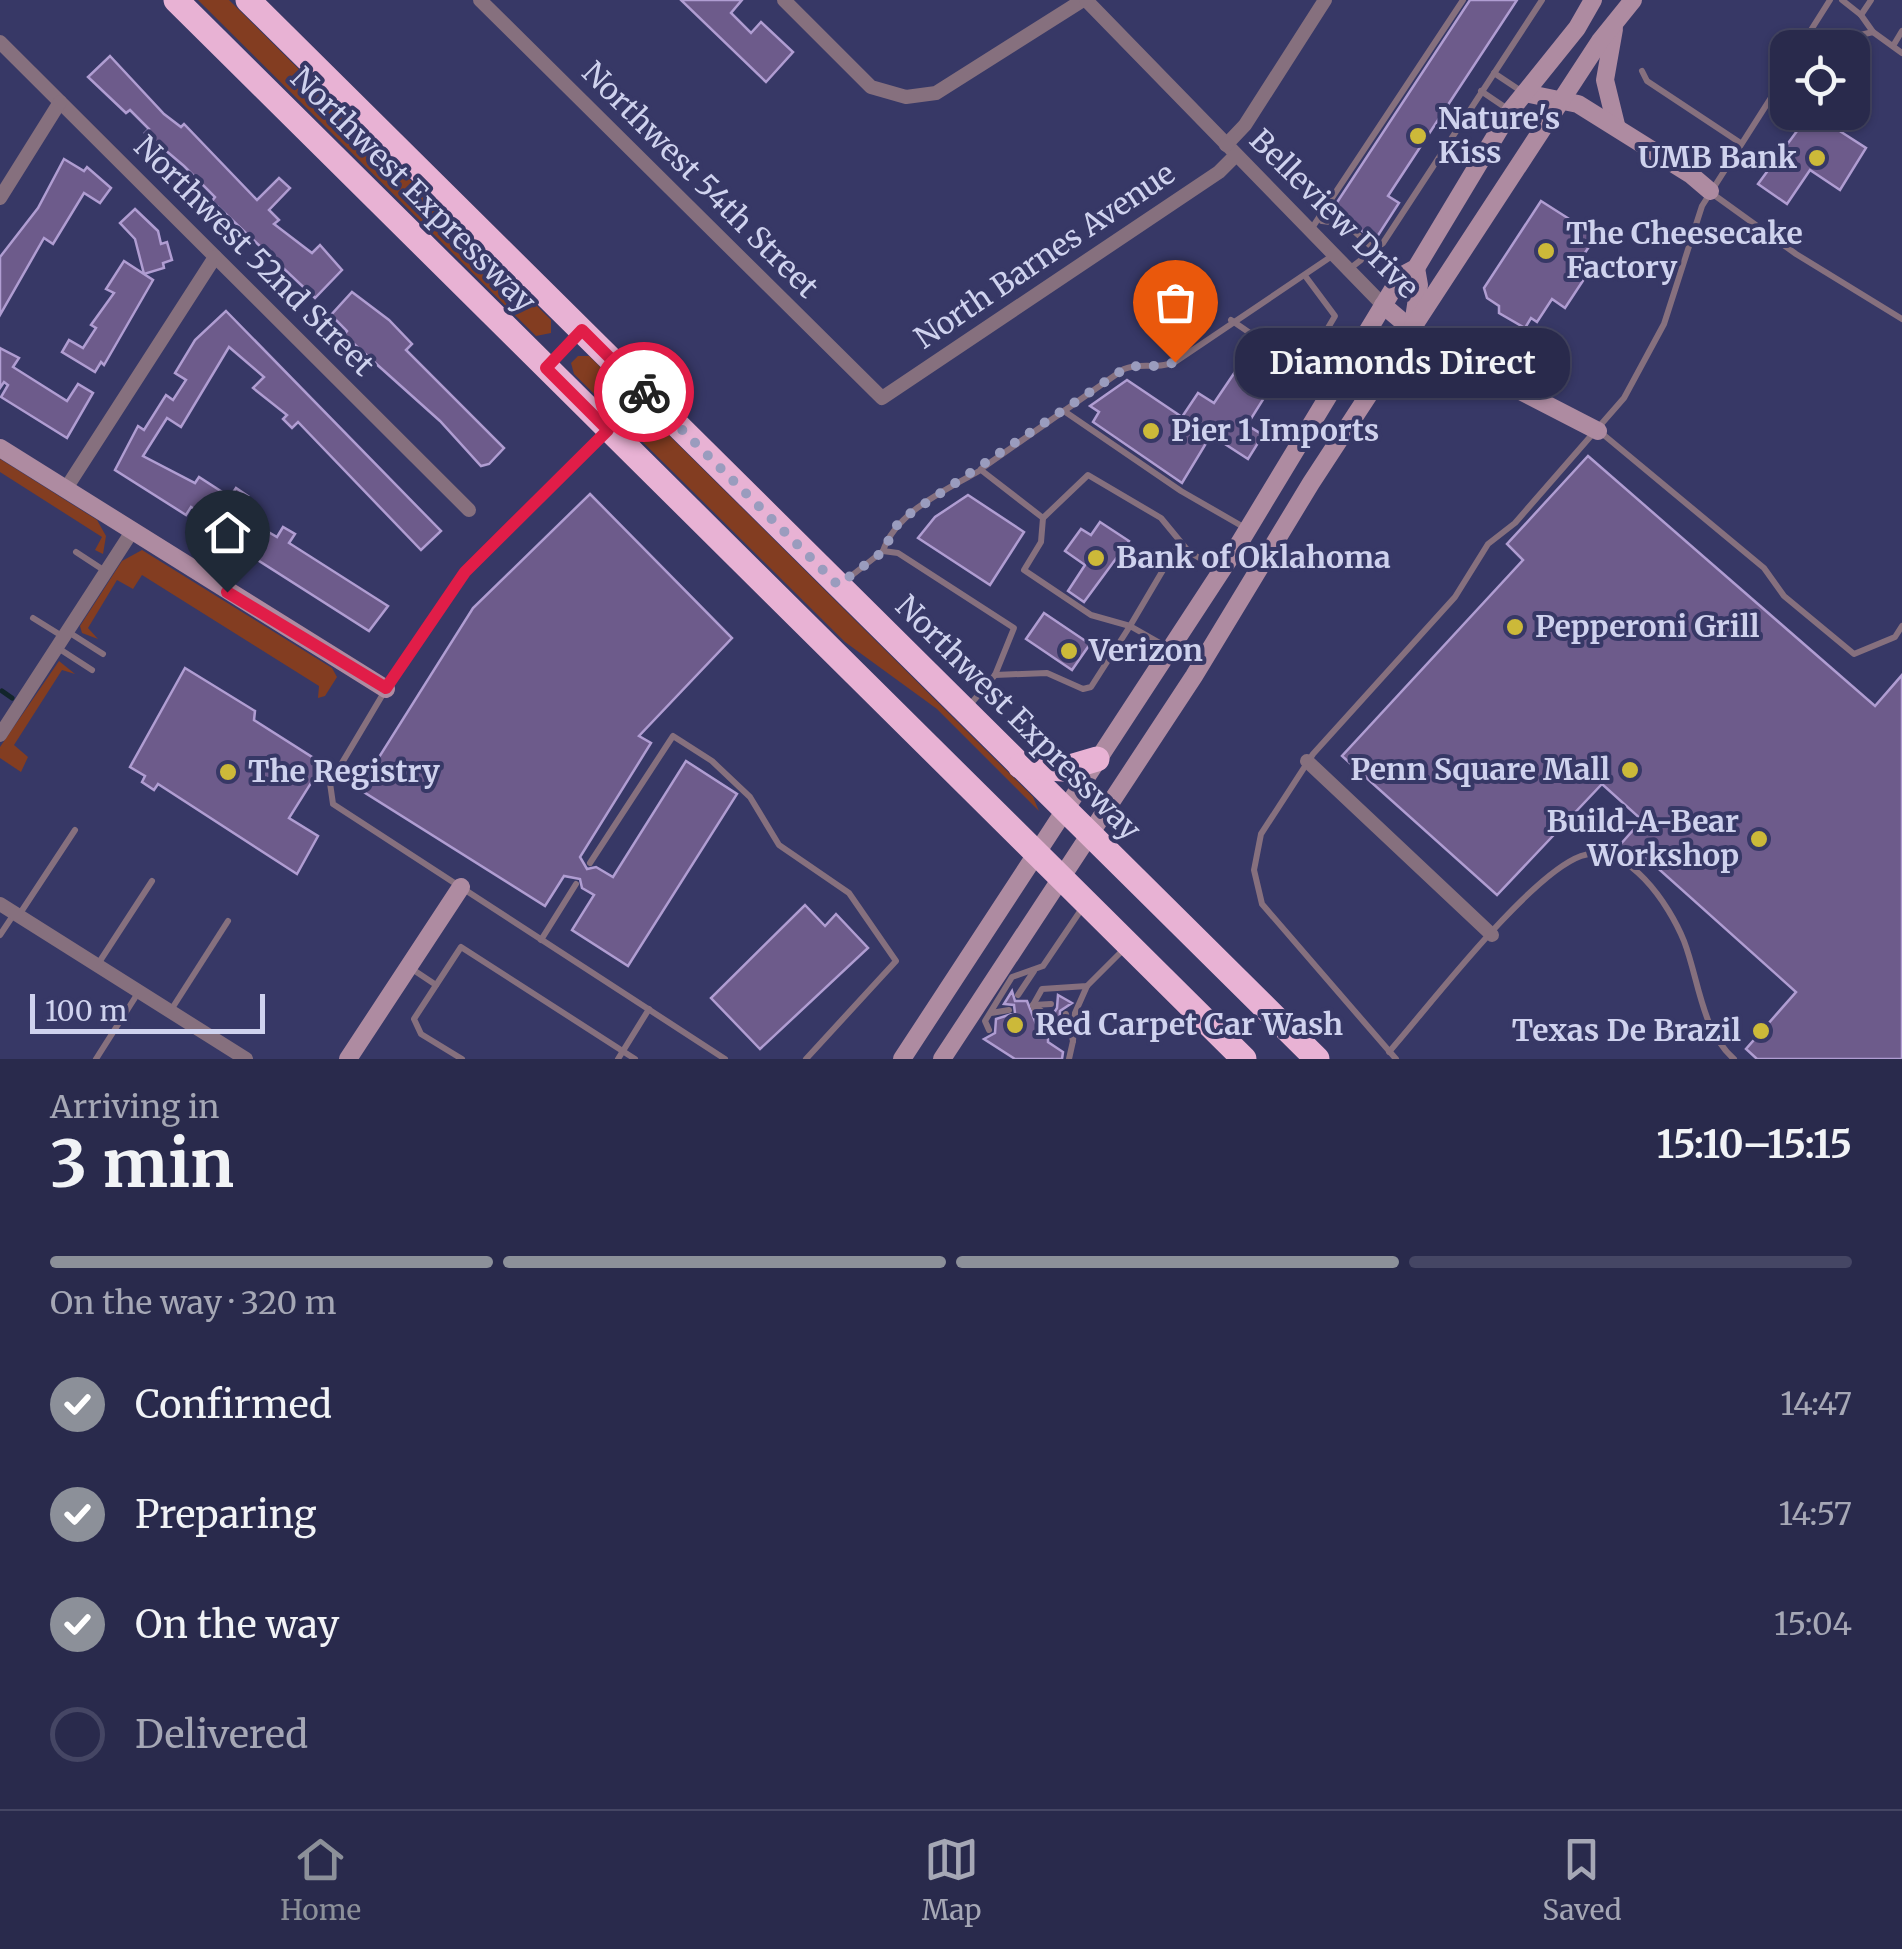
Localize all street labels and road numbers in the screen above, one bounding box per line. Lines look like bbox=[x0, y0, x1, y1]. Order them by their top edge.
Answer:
street label: Northwest 54th Street bbox=[575, 53, 827, 306]
street label: Northwest Expressway bbox=[283, 59, 545, 320]
street label: Belleview Drive bbox=[1242, 121, 1427, 306]
street label: Northwest 52nd Street bbox=[127, 127, 383, 384]
street label: North Barnes Avenue bbox=[907, 154, 1182, 356]
street label: Northwest Expressway bbox=[888, 587, 1150, 848]

